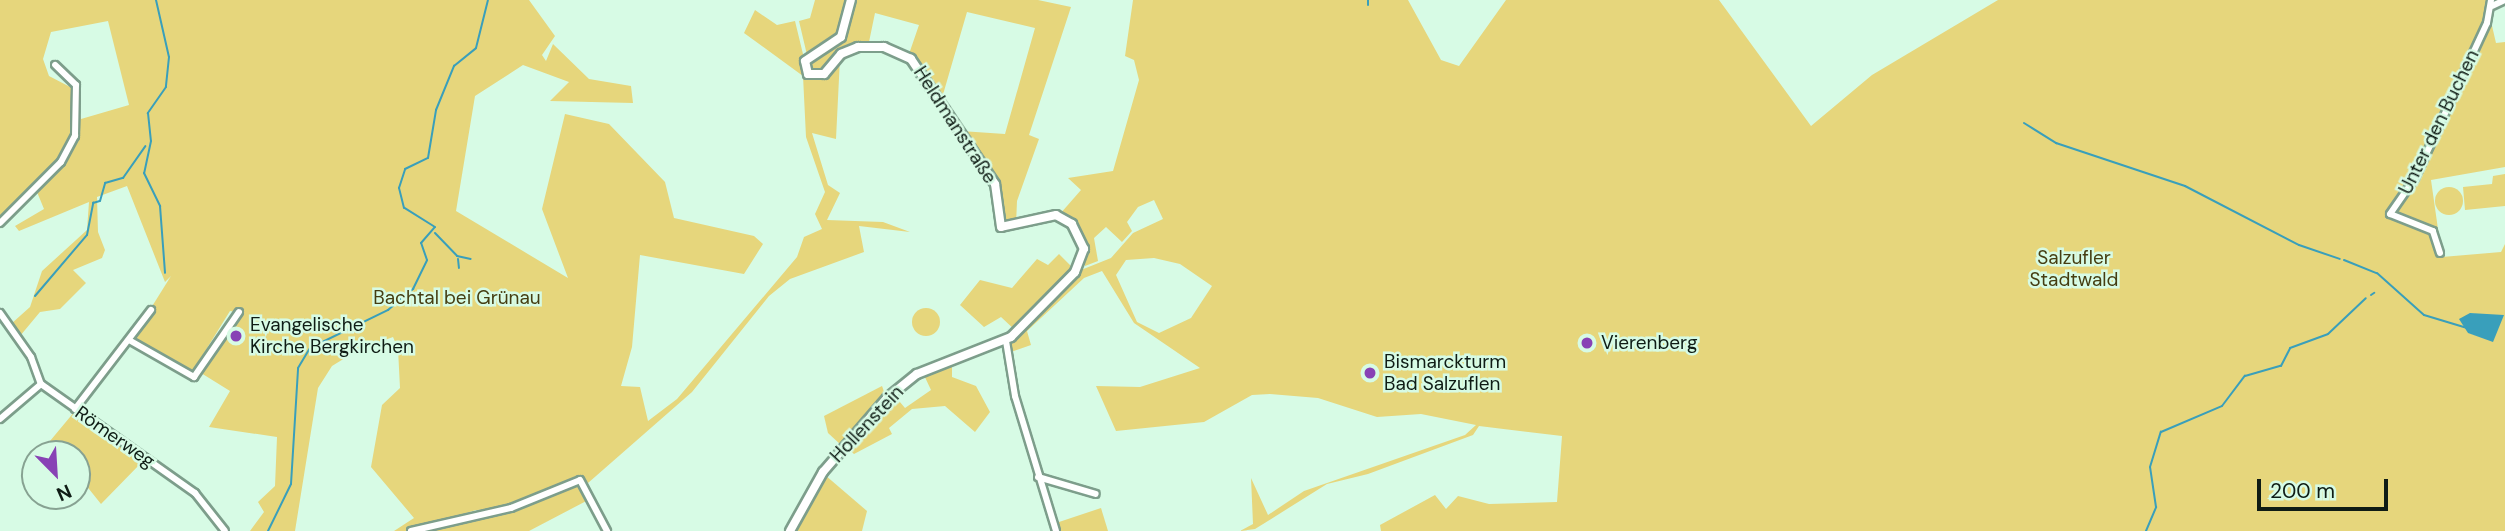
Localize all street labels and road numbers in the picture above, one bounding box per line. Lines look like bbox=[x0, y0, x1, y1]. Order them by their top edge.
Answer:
street label: Unter den Buchen bbox=[2394, 46, 2484, 198]
street label: Heldmanstraße bbox=[909, 62, 1001, 188]
street label: Hollenstein bbox=[826, 381, 908, 467]
street label: Römerweg bbox=[71, 401, 159, 473]

